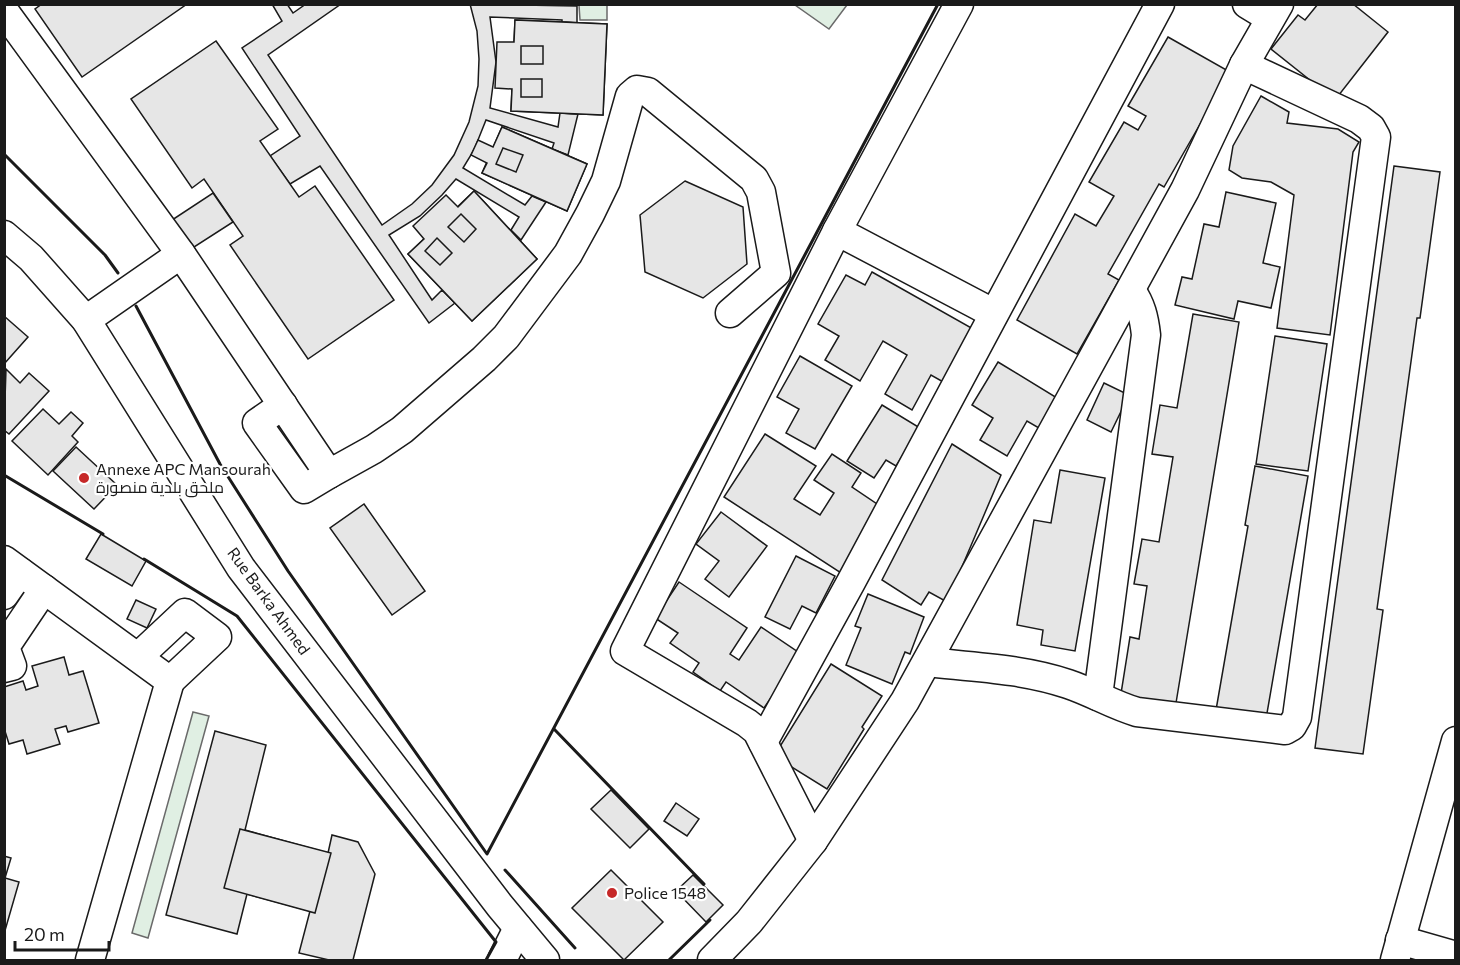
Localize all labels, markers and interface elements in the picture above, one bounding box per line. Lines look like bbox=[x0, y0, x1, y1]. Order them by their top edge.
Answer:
place label: Annexe APC Mansourah ملحق بلدية منصورة bbox=[96, 459, 271, 498]
marker: Annexe APC Mansourah ملحق بلدية منصورة bbox=[77, 471, 91, 485]
street label: Rue Barka Ahmed bbox=[224, 543, 315, 658]
place label: Police 1548 bbox=[624, 883, 706, 902]
marker: Police 1548 bbox=[605, 886, 619, 900]
scale bar bbox=[15, 914, 110, 952]
text: 20 m bbox=[24, 923, 65, 945]

